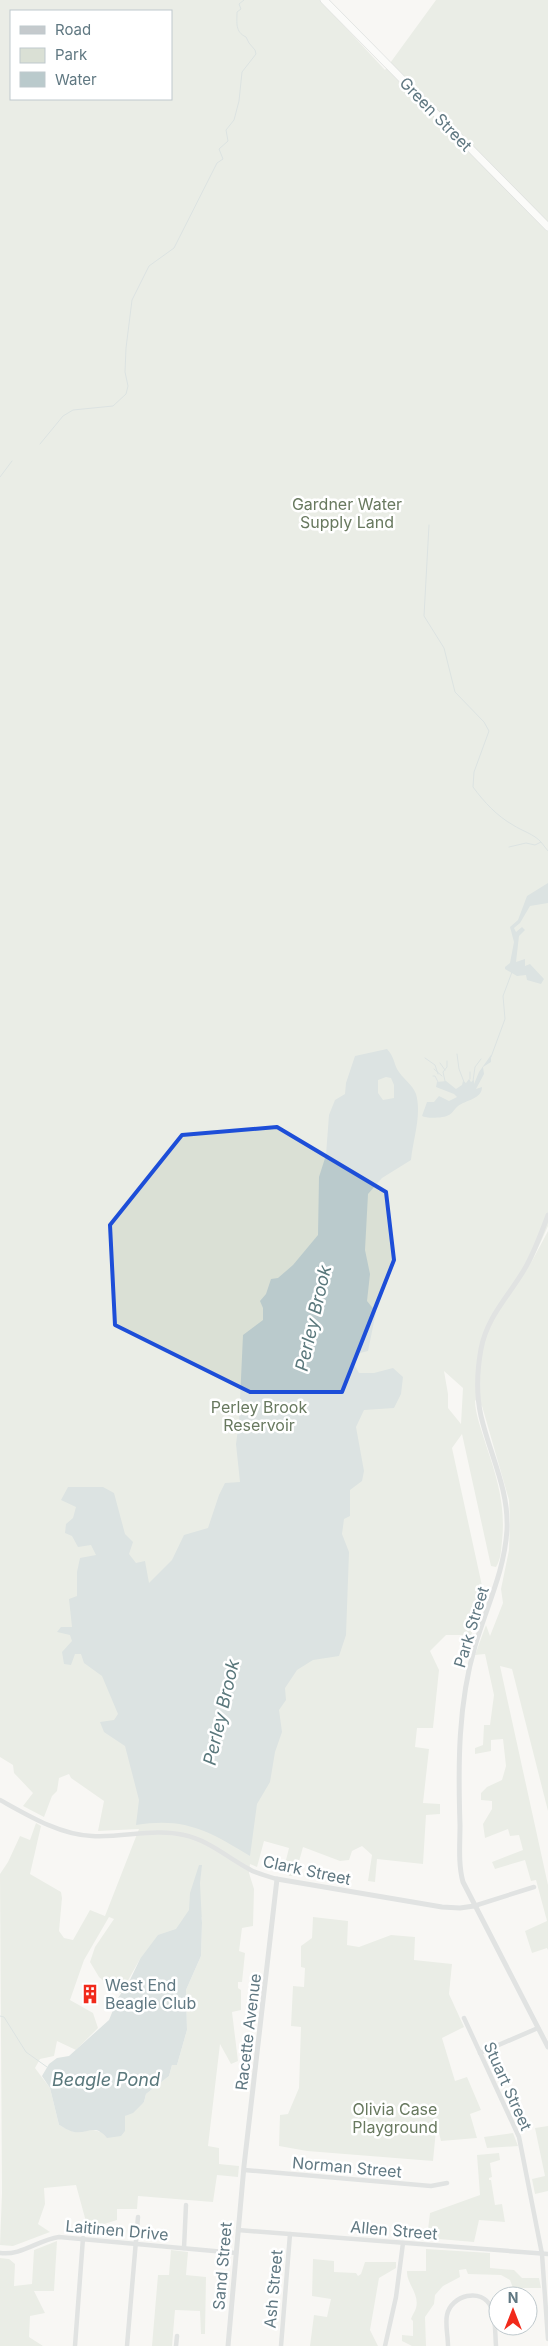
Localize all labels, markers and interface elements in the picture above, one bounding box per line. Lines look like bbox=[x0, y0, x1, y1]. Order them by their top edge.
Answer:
legend bbox=[10, 10, 172, 100]
text: Road bbox=[55, 20, 91, 39]
text: Park bbox=[55, 45, 88, 64]
text: Water bbox=[55, 70, 97, 89]
street label: Green Street bbox=[396, 73, 476, 155]
park label: Gardner Water Supply Land bbox=[292, 494, 402, 532]
water label: Perley Brook bbox=[291, 1262, 336, 1373]
park label: Perley Brook Reservoir bbox=[211, 1397, 307, 1435]
street label: Park Street bbox=[449, 1584, 493, 1670]
water label: Perley Brook bbox=[199, 1656, 244, 1767]
street label: Clark Street bbox=[261, 1851, 353, 1889]
street label: Racette Avenue bbox=[231, 1972, 265, 2092]
place label: West End Beagle Club bbox=[105, 1975, 196, 2013]
building icon: West End Beagle Club bbox=[79, 1983, 101, 2005]
street label: Stuart Street bbox=[480, 2038, 536, 2134]
water label: Beagle Pond bbox=[52, 2069, 160, 2090]
park label: Olivia Case Playground bbox=[352, 2099, 438, 2137]
street label: Norman Street bbox=[291, 2152, 403, 2182]
street label: Laitinen Drive bbox=[65, 2216, 169, 2244]
street label: Allen Street bbox=[350, 2216, 438, 2244]
street label: Sand Street bbox=[208, 2221, 236, 2311]
street label: Ash Street bbox=[260, 2249, 286, 2329]
north arrow bbox=[488, 2286, 538, 2336]
text: N bbox=[508, 2289, 518, 2306]

